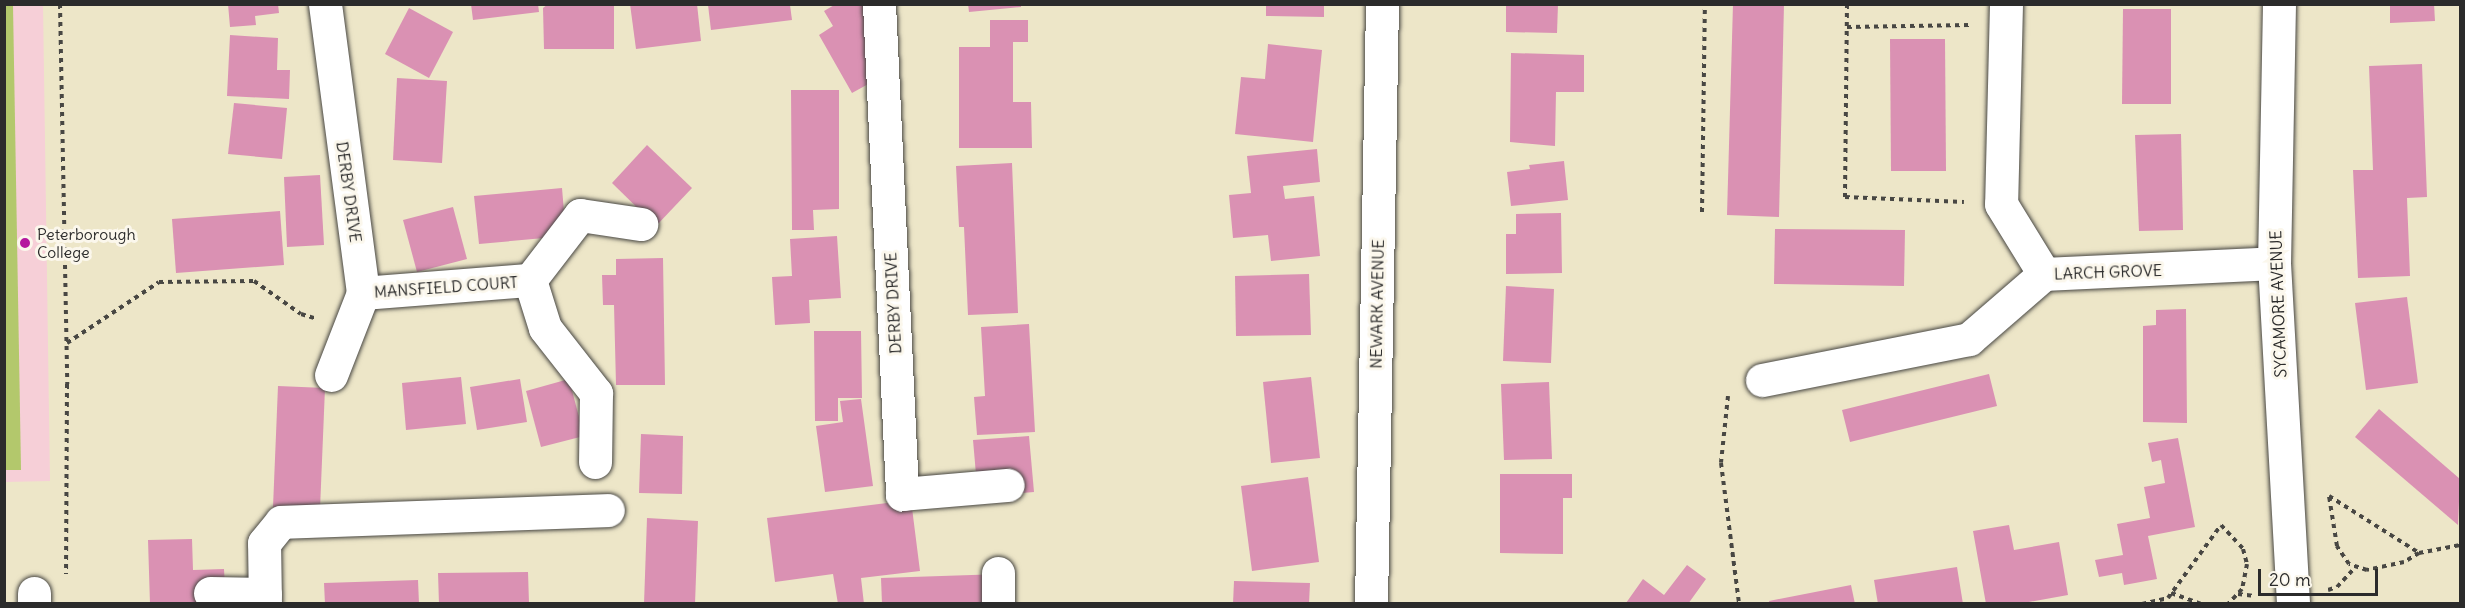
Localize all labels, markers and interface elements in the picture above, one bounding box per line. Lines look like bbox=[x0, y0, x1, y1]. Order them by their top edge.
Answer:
street label: DERBY DRIVE bbox=[332, 140, 366, 244]
place label: Peterborough College bbox=[37, 224, 136, 262]
street label: SYCAMORE AVENUE bbox=[2266, 230, 2290, 378]
marker: Peterborough College bbox=[18, 236, 32, 250]
street label: NEWARK AVENUE bbox=[1366, 239, 1388, 369]
street label: DERBY DRIVE bbox=[881, 252, 905, 354]
street label: LARCH GROVE bbox=[2054, 261, 2162, 283]
street label: MANSFIELD COURT bbox=[373, 272, 519, 302]
scale bar bbox=[2261, 557, 2381, 595]
text: 20 m bbox=[2269, 568, 2311, 591]

